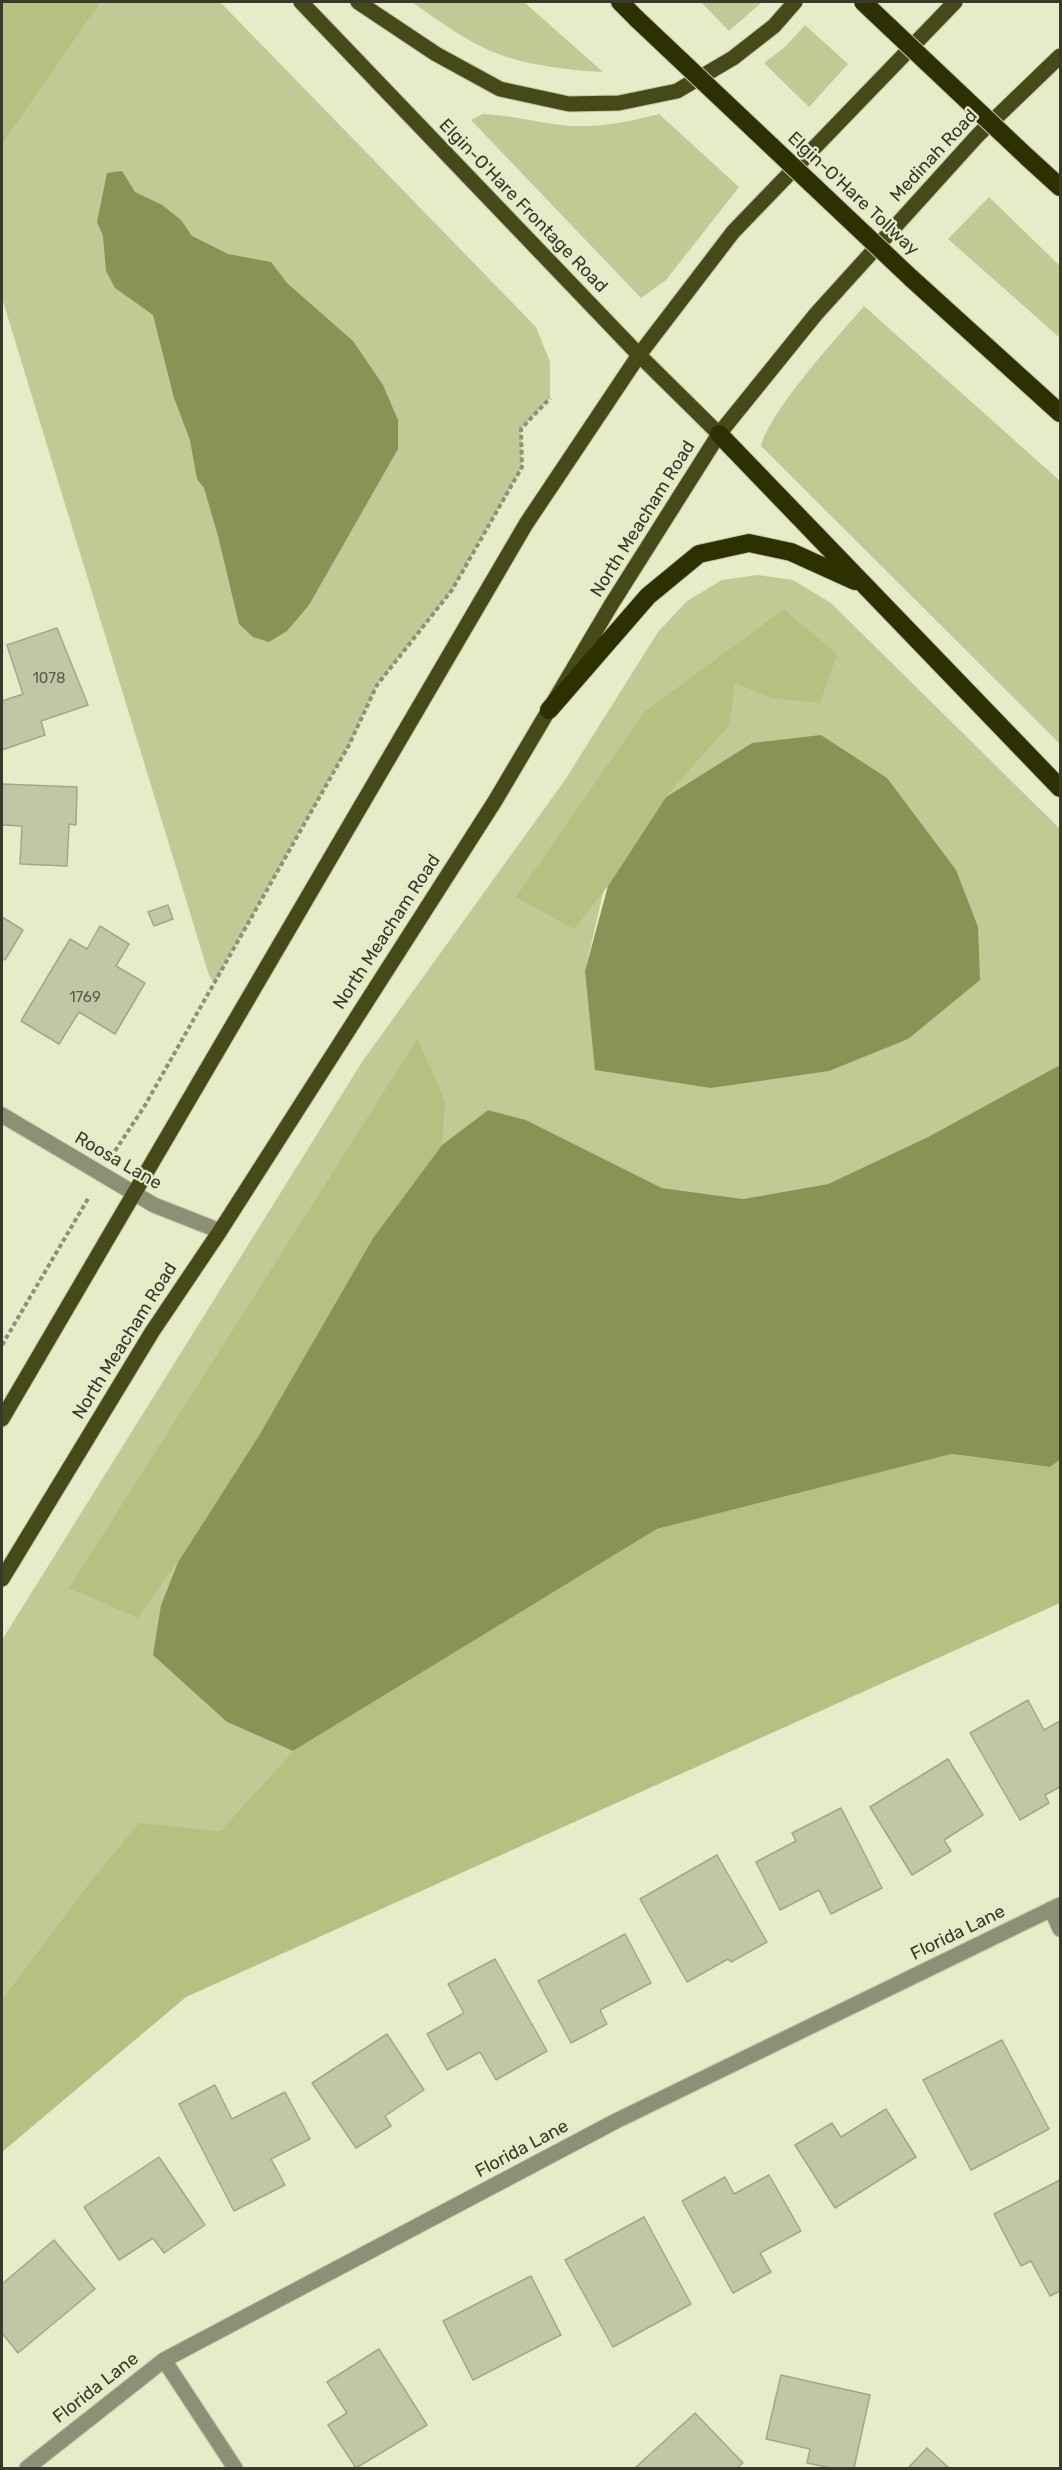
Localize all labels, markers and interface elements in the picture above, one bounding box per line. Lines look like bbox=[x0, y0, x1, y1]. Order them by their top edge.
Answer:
street label: Medinah Road bbox=[886, 105, 982, 207]
street label: Elgin-O'Hare Frontage Road bbox=[434, 115, 612, 297]
street label: Elgin-O'Hare Tollway bbox=[783, 128, 923, 260]
street label: North Meacham Road bbox=[586, 437, 700, 601]
house number: 1078 bbox=[32, 670, 66, 688]
street label: North Meacham Road bbox=[329, 851, 445, 1013]
house number: 1769 bbox=[69, 989, 101, 1007]
street label: Roosa Lane bbox=[71, 1127, 165, 1195]
street label: North Meacham Road bbox=[68, 1259, 182, 1423]
street label: Florida Lane bbox=[907, 1901, 1009, 1965]
street label: Florida Lane bbox=[472, 2115, 572, 2183]
street label: Florida Lane bbox=[49, 2348, 143, 2428]

